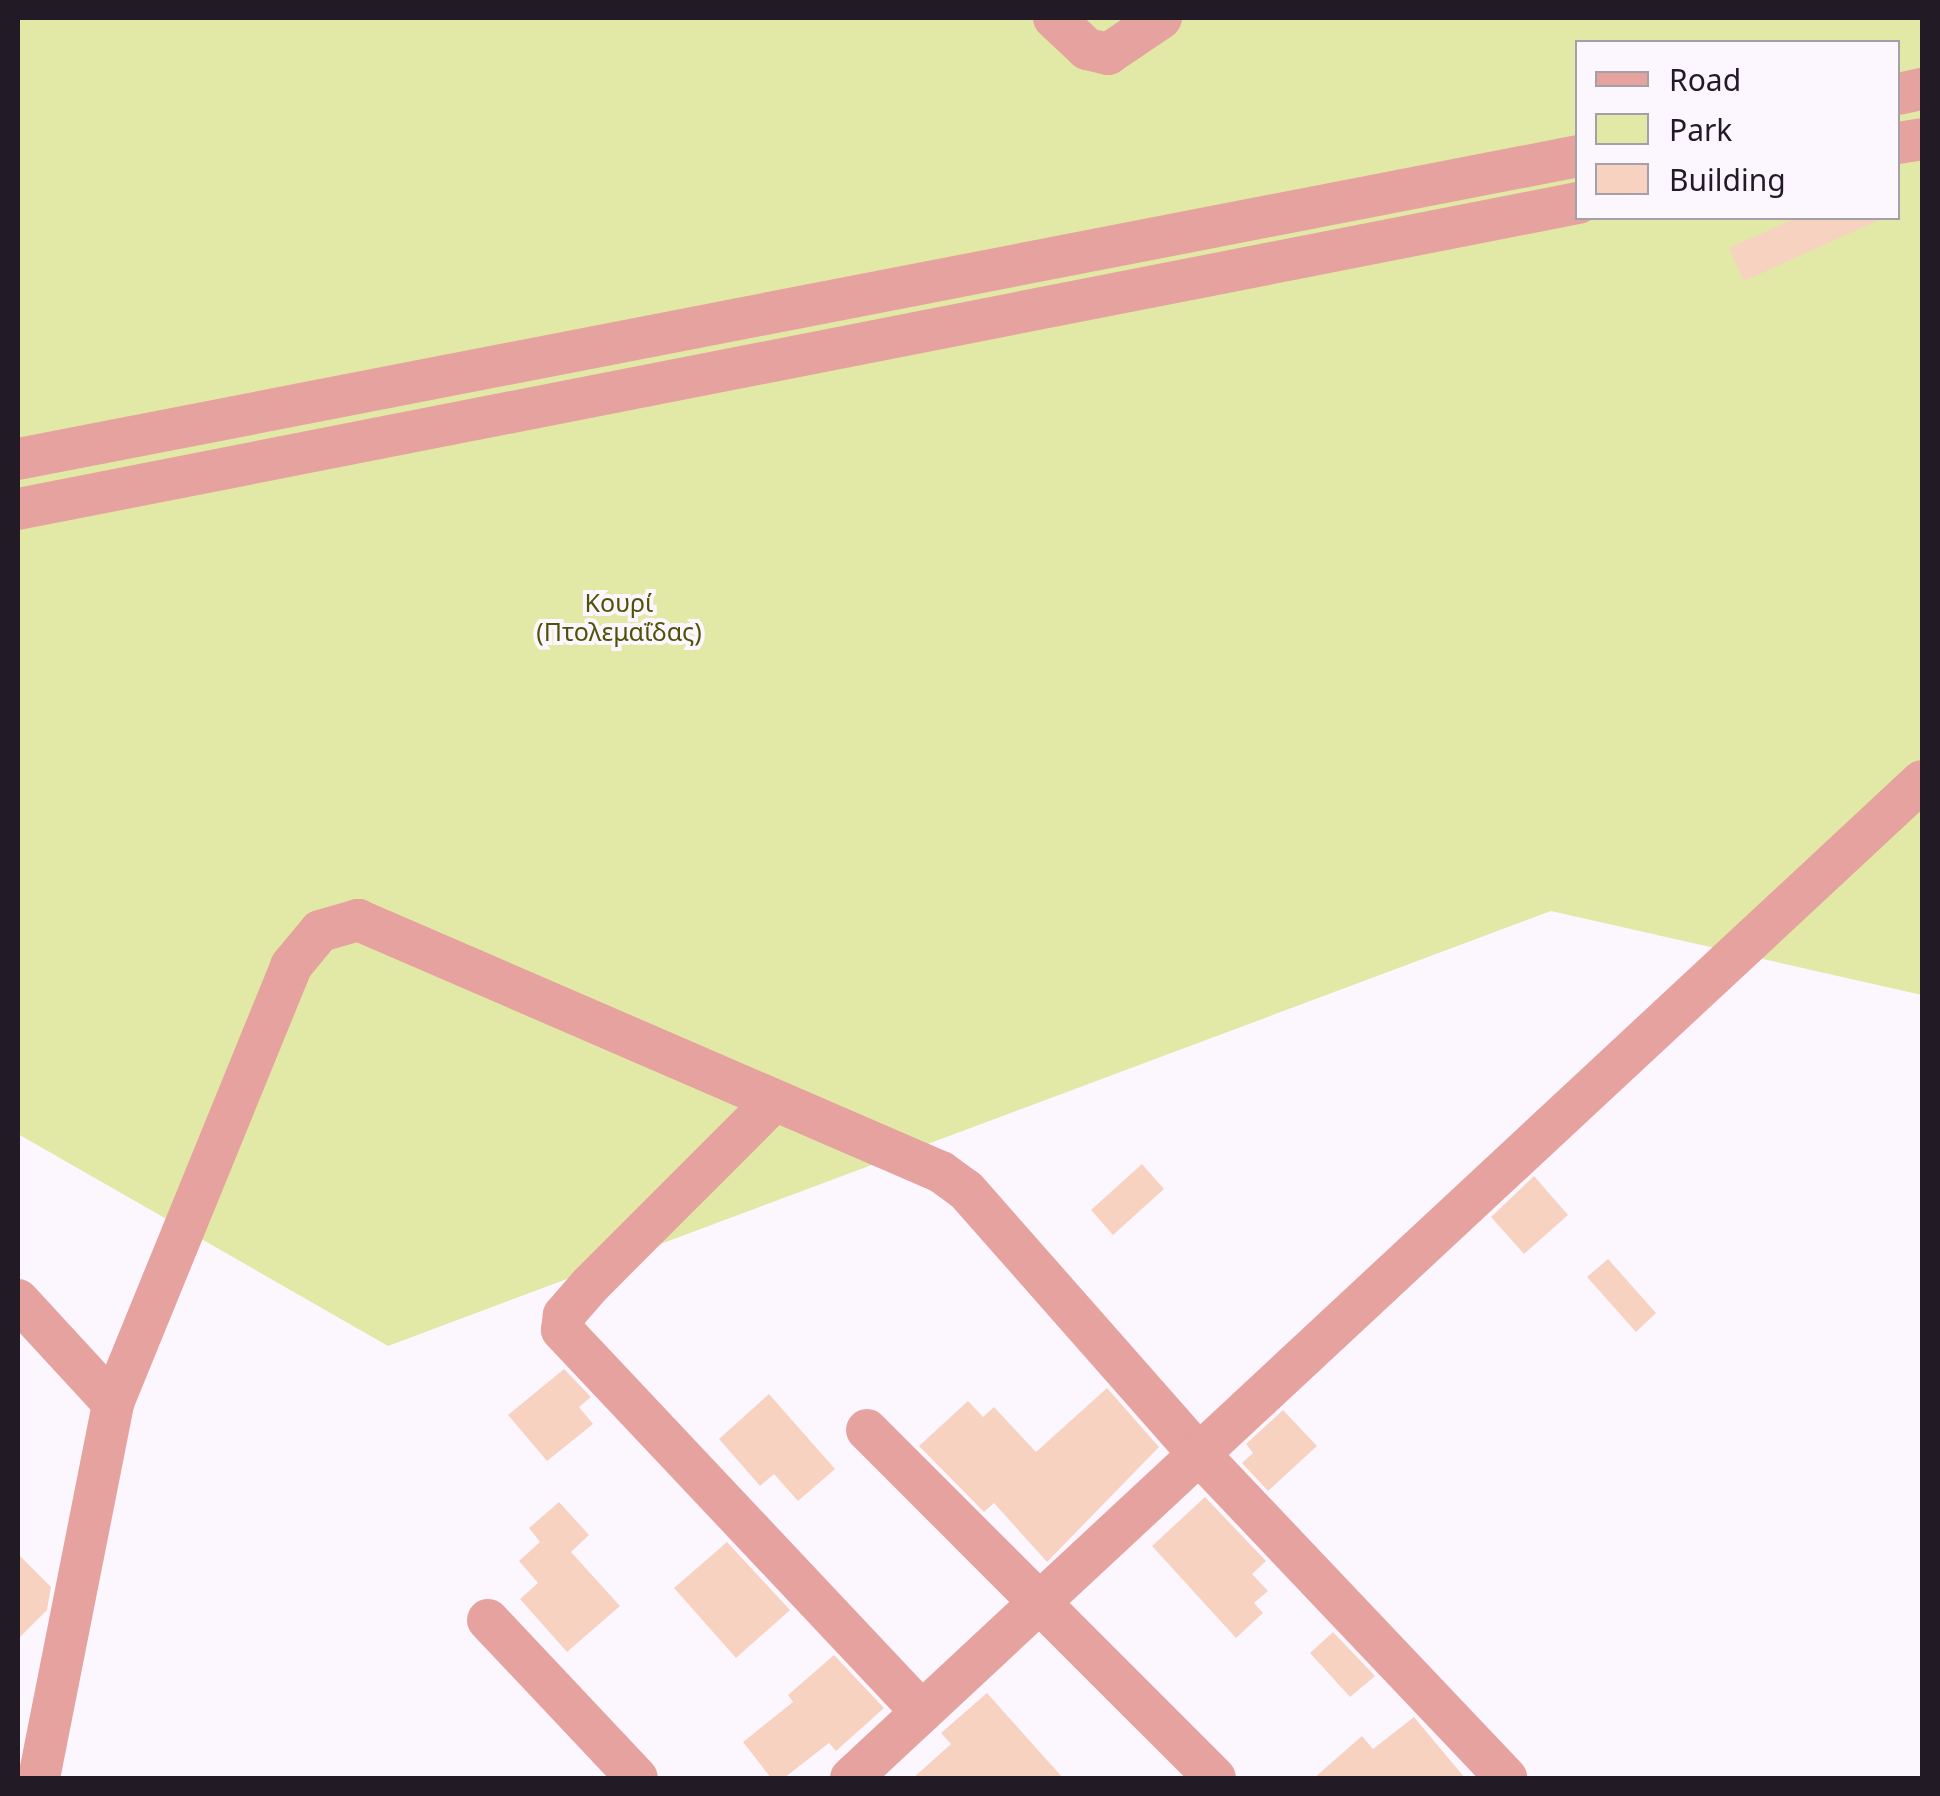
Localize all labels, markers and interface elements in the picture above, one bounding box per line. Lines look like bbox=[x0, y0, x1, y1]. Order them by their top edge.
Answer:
legend bbox=[1575, 40, 1900, 220]
text: Road bbox=[1669, 59, 1741, 100]
text: Park bbox=[1669, 109, 1732, 150]
text: Building bbox=[1669, 159, 1786, 200]
park label: Κουρί (Πτολεμαΐδας) bbox=[536, 588, 702, 647]

